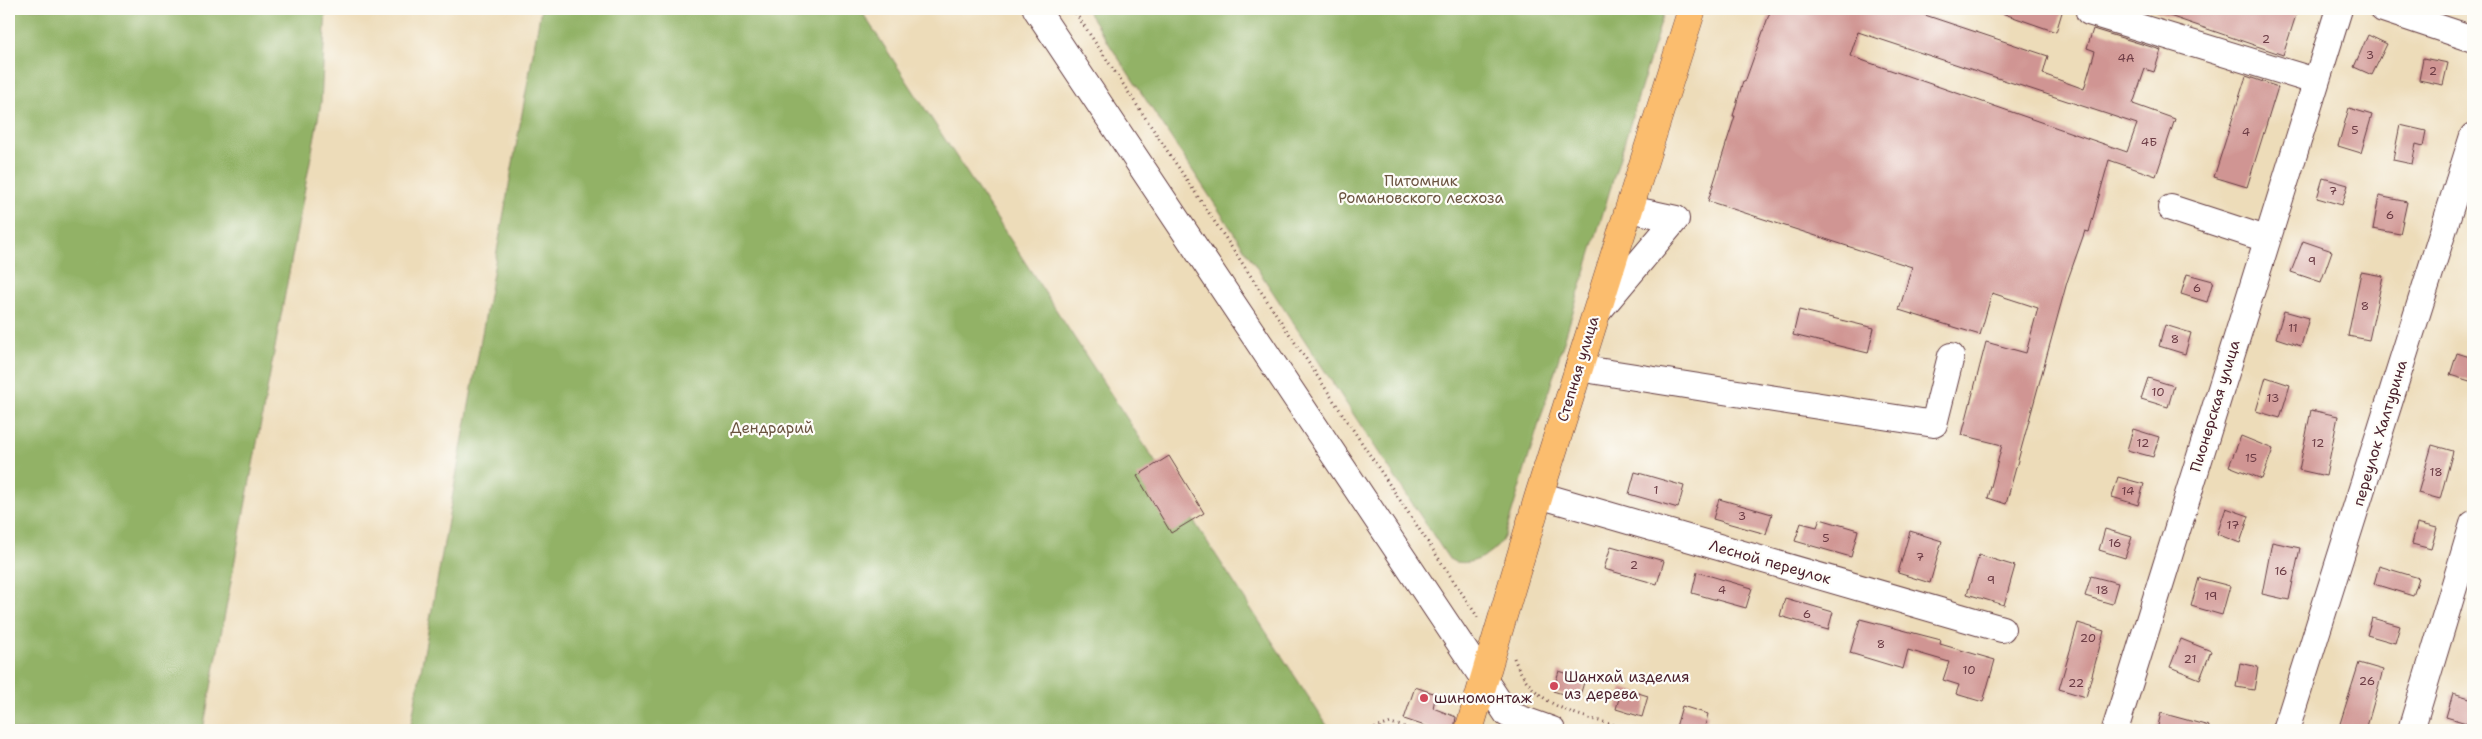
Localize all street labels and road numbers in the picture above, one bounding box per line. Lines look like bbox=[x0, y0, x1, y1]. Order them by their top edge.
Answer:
street label: Степная улица bbox=[1552, 313, 1604, 424]
street label: Пионерская улица bbox=[2185, 337, 2245, 475]
street label: переулок Халтурина bbox=[2348, 357, 2412, 509]
street label: Лесной переулок bbox=[1707, 535, 1833, 589]

